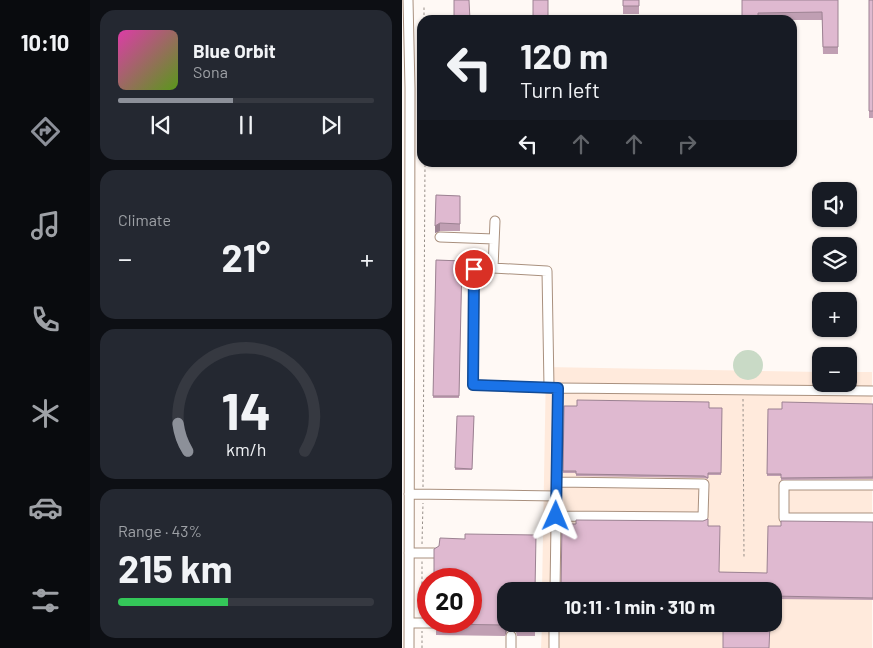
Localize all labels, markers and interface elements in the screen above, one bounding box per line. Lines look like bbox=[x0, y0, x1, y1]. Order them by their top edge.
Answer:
text: 10:10 bbox=[21, 29, 69, 55]
text: 120 m bbox=[520, 34, 608, 76]
icon: left bbox=[437, 35, 502, 100]
text: Blue Orbit bbox=[193, 39, 276, 62]
text: Sona bbox=[193, 62, 228, 81]
text: Turn left bbox=[520, 76, 600, 102]
icon: previous bbox=[147, 111, 175, 139]
icon: pause bbox=[232, 111, 260, 139]
icon: next bbox=[317, 111, 345, 139]
icon: directions bbox=[28, 114, 63, 149]
icon: left bbox=[514, 130, 542, 158]
icon: ahead bbox=[567, 130, 595, 158]
icon: ahead bbox=[620, 130, 648, 158]
icon: right bbox=[673, 130, 701, 158]
map controls bbox=[812, 182, 857, 392]
button: sound bbox=[812, 182, 857, 227]
icon: music bbox=[28, 208, 63, 243]
text: Climate bbox=[118, 210, 171, 229]
text: 21° bbox=[222, 234, 270, 280]
button: layers bbox=[812, 237, 857, 282]
text: − bbox=[118, 241, 132, 275]
text: + bbox=[360, 241, 374, 275]
pin bbox=[453, 248, 495, 290]
icon: arrive bbox=[460, 255, 488, 283]
button: + bbox=[812, 292, 857, 337]
icon: phone bbox=[28, 302, 63, 337]
button: − bbox=[812, 347, 857, 392]
text: 14 bbox=[221, 378, 271, 440]
icon: climate bbox=[28, 396, 63, 431]
text: km/h bbox=[226, 438, 266, 460]
position arrow bbox=[529, 489, 581, 541]
icon: car bbox=[28, 490, 63, 525]
text: Range · 43% bbox=[118, 521, 202, 540]
text: 215 km bbox=[118, 545, 233, 591]
speed limit sign: 20 bbox=[417, 568, 482, 633]
icon: filters bbox=[28, 583, 63, 618]
text: 10:11 · 1 min · 310 m bbox=[564, 595, 715, 618]

